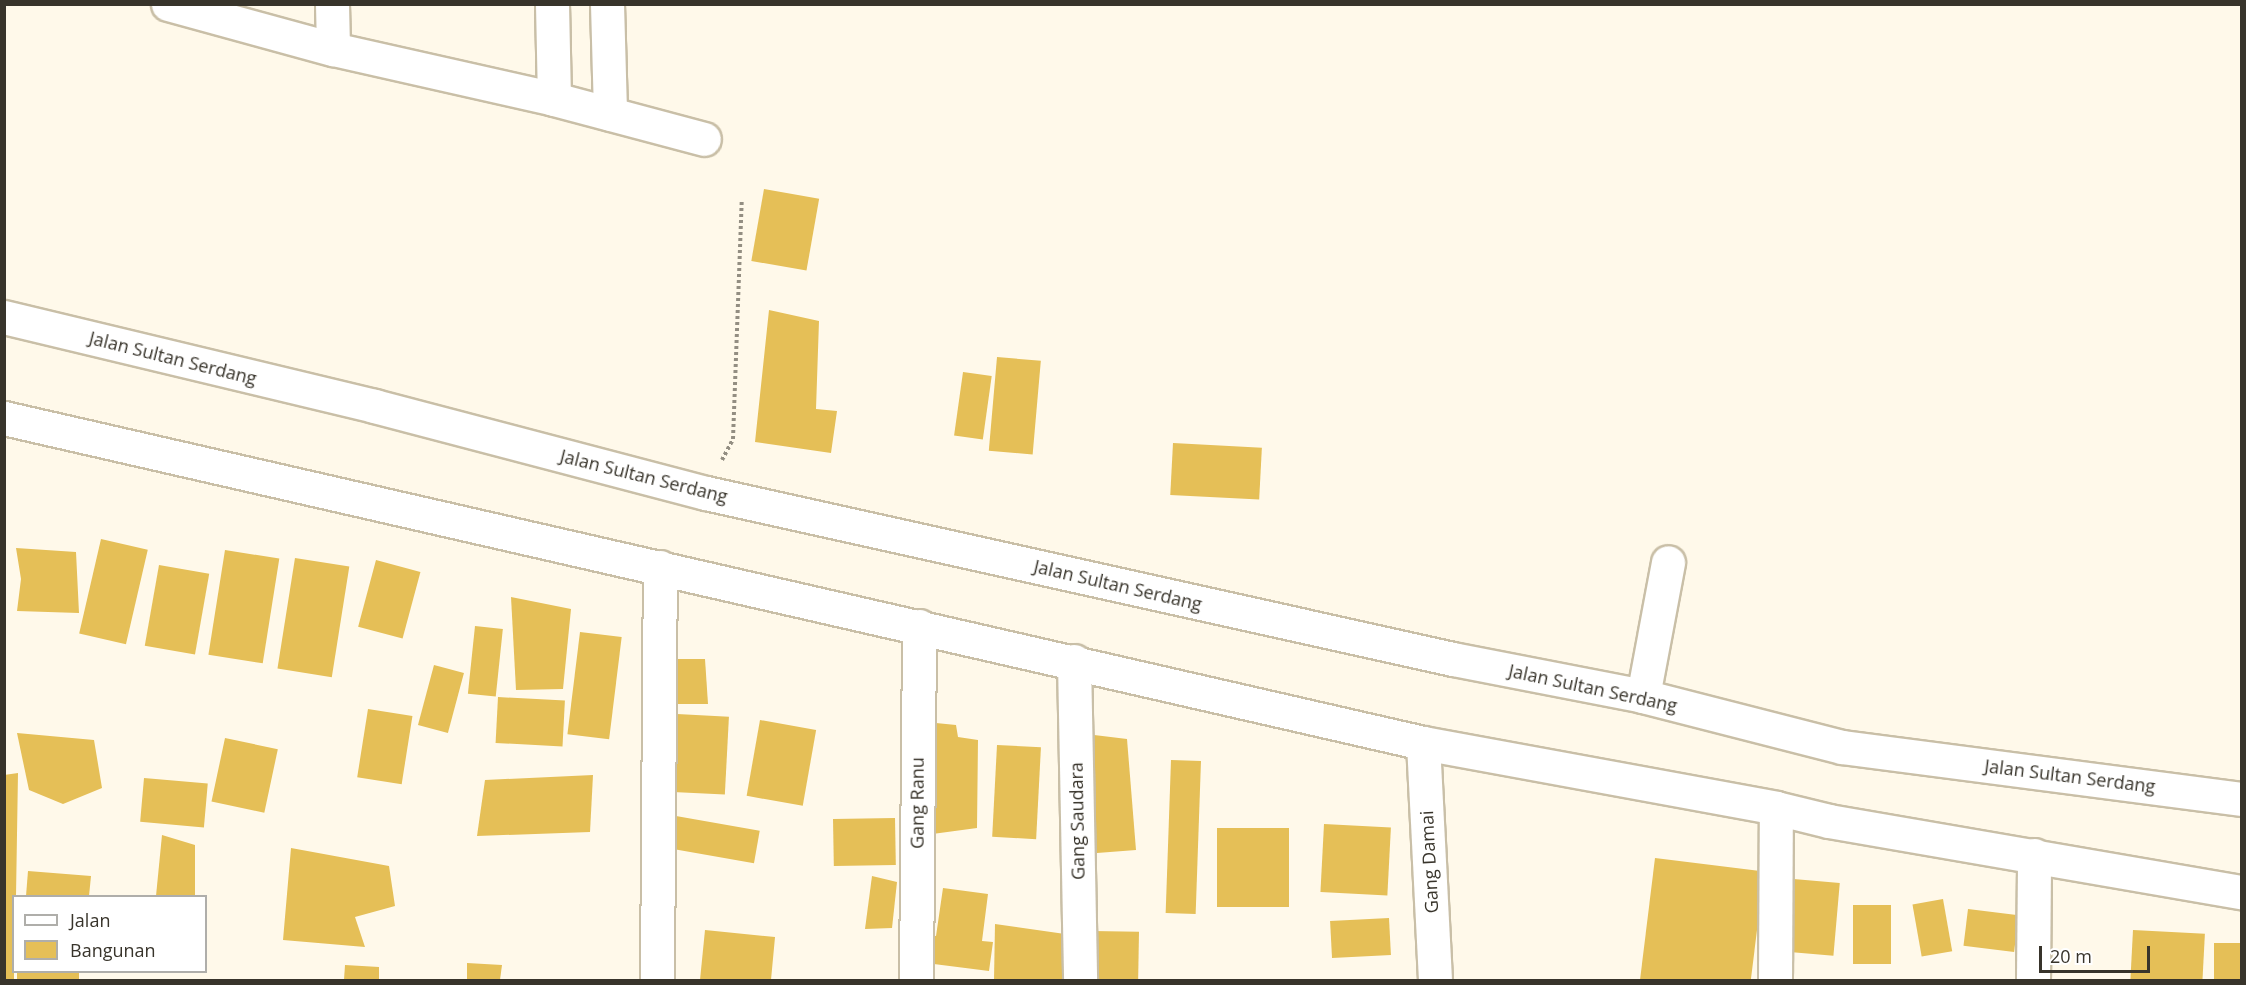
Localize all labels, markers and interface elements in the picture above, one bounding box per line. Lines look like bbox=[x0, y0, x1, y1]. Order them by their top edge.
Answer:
street label: Jalan Sultan Serdang bbox=[87, 327, 259, 389]
street label: Jalan Sultan Serdang bbox=[558, 445, 730, 507]
street label: Jalan Sultan Serdang bbox=[1032, 555, 1204, 615]
street label: Jalan Sultan Serdang bbox=[1507, 660, 1679, 716]
street label: Jalan Sultan Serdang bbox=[1983, 755, 2157, 797]
street label: Gang Ranu bbox=[906, 757, 928, 849]
street label: Gang Saudara bbox=[1065, 762, 1089, 880]
street label: Gang Damai bbox=[1416, 810, 1442, 914]
legend bbox=[12, 895, 207, 973]
text: Jalan bbox=[70, 908, 110, 932]
scale bar bbox=[2042, 934, 2153, 972]
text: Bangunan bbox=[70, 938, 156, 962]
text: 20 m bbox=[2050, 944, 2092, 968]

